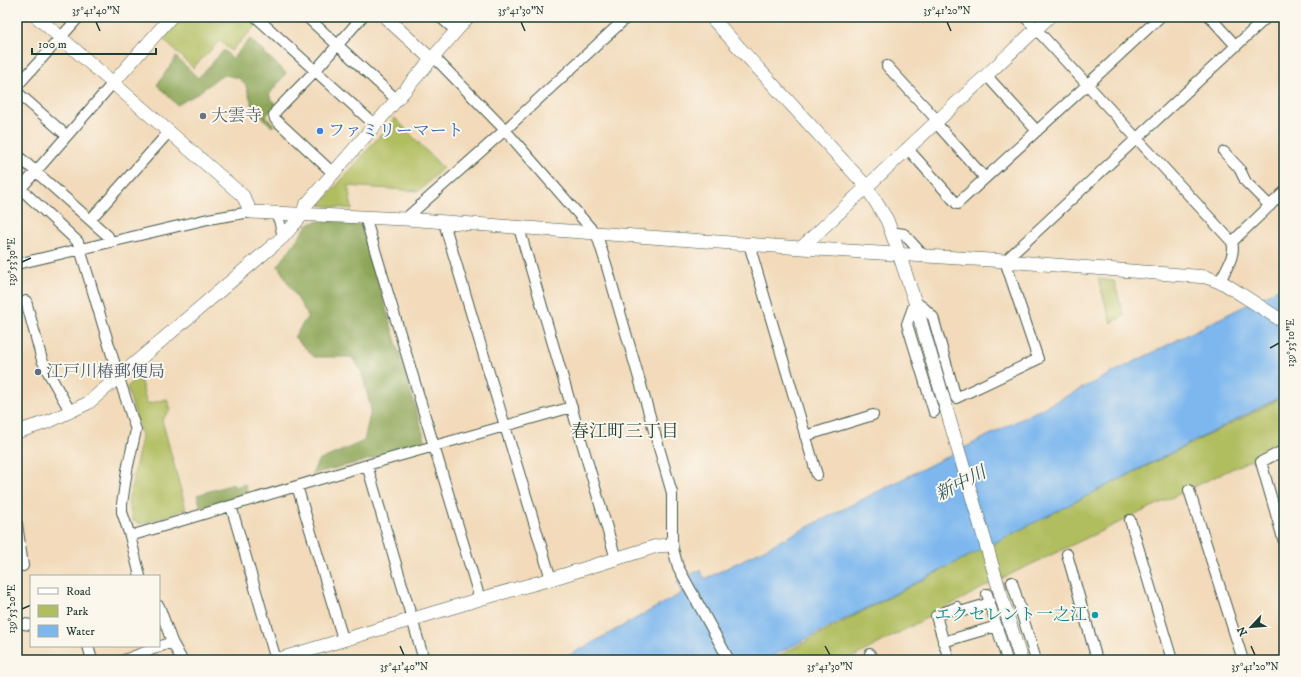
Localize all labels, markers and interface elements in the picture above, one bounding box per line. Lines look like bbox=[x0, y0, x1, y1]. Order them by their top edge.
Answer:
text: 35°41'40"N bbox=[72, 5, 120, 17]
text: 35°41'30"N bbox=[498, 5, 544, 17]
text: 35°41'20"N bbox=[923, 5, 971, 17]
scale bar bbox=[32, 30, 156, 56]
text: 100 m bbox=[38, 37, 67, 52]
place label: 大雲寺 bbox=[211, 105, 262, 127]
marker: 大雲寺 bbox=[198, 111, 208, 121]
place label: ファミリーマート bbox=[328, 120, 464, 142]
marker: ファミリーマート bbox=[315, 126, 325, 136]
text: 139°53'30"E bbox=[6, 238, 18, 286]
text: 139°53'10"E bbox=[1285, 319, 1297, 367]
place label: 江戸川椿郵便局 bbox=[46, 361, 165, 383]
marker: 江戸川椿郵便局 bbox=[33, 367, 43, 377]
district label: 春江町三丁目 bbox=[571, 421, 679, 443]
water label: 新中川 bbox=[932, 461, 992, 506]
legend bbox=[30, 575, 160, 647]
text: 139°53'20"E bbox=[6, 584, 18, 634]
text: Road bbox=[66, 584, 91, 599]
text: Park bbox=[66, 604, 88, 619]
place label: エクセレント一之江 bbox=[934, 604, 1087, 626]
north arrow bbox=[1231, 607, 1271, 647]
marker: エクセレント一之江 bbox=[1090, 610, 1100, 620]
text: Water bbox=[65, 624, 95, 639]
text: N bbox=[1235, 624, 1251, 638]
text: 35°41'40"N bbox=[380, 661, 428, 673]
text: 35°41'30"N bbox=[807, 661, 853, 673]
text: 35°41'20"N bbox=[1231, 661, 1279, 673]

